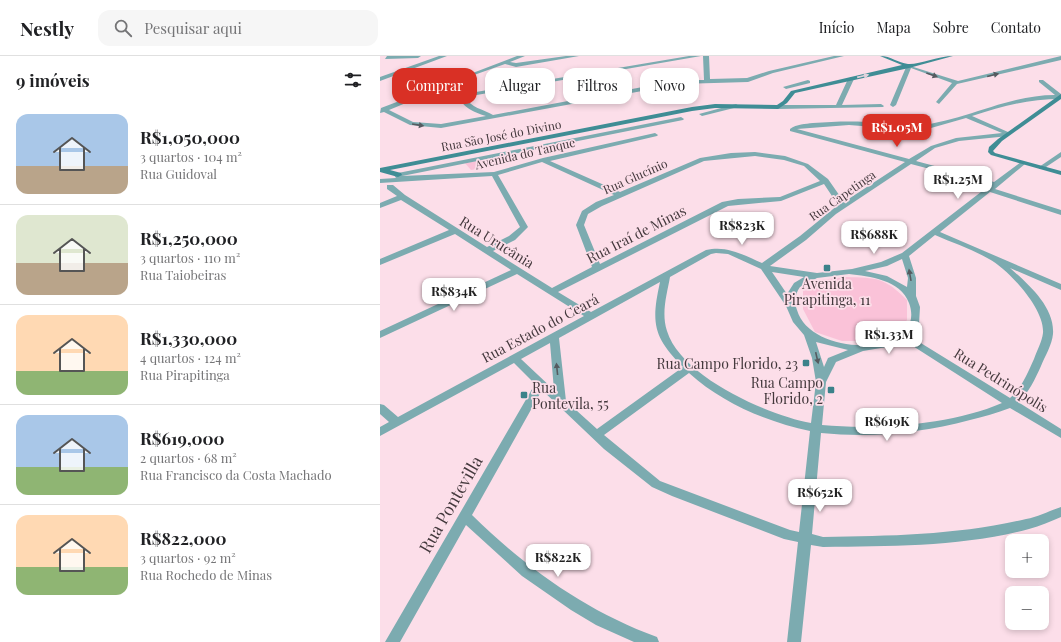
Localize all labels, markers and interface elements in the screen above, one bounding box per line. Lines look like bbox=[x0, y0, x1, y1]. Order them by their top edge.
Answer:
search box bbox=[98, 10, 378, 46]
text: Nestly bbox=[20, 15, 74, 41]
icon: search bbox=[112, 17, 134, 39]
text: Pesquisar aqui bbox=[144, 18, 242, 38]
text: Início bbox=[819, 18, 854, 37]
text: Mapa bbox=[876, 18, 911, 37]
text: Sobre bbox=[933, 18, 969, 37]
text: Contato bbox=[991, 18, 1041, 37]
chip: Comprar bbox=[392, 68, 477, 104]
chip: Alugar bbox=[485, 68, 555, 104]
chip: Filtros bbox=[563, 68, 632, 104]
chip: Novo bbox=[640, 68, 699, 104]
text: 9 imóveis bbox=[16, 69, 90, 91]
icon: filters bbox=[342, 69, 364, 91]
one-way arrow bbox=[986, 71, 999, 77]
one-way arrow bbox=[926, 72, 938, 78]
one-way arrow bbox=[857, 73, 870, 79]
pin: R$1.05M bbox=[860, 114, 934, 148]
street label: Rua São José do Divino bbox=[440, 115, 563, 155]
text: R$1.05M bbox=[871, 118, 923, 135]
one-way arrow bbox=[412, 122, 424, 128]
text: R$1,050,000 bbox=[140, 126, 240, 148]
icon: home bbox=[48, 130, 96, 178]
street label: Avenida do Tanque bbox=[472, 134, 577, 173]
text: 3 quartos · 104 m² bbox=[140, 148, 242, 165]
street label: Rua Glucínio bbox=[600, 154, 670, 197]
text: Rua Guidoval bbox=[140, 165, 217, 182]
street label: Rua Capetinga bbox=[806, 166, 878, 224]
pin: R$1.25M bbox=[921, 166, 995, 200]
text: R$1.25M bbox=[933, 170, 983, 187]
street label: Rua Iraí de Minas bbox=[583, 201, 689, 267]
street label: Rua Urucânia bbox=[456, 212, 538, 272]
pin: R$823K bbox=[709, 212, 775, 246]
text: R$823K bbox=[719, 216, 765, 233]
pin: R$688K bbox=[841, 221, 907, 255]
text: R$688K bbox=[850, 225, 898, 242]
text: R$1,250,000 bbox=[140, 227, 238, 249]
icon: home bbox=[48, 231, 96, 279]
text: 3 quartos · 110 m² bbox=[140, 249, 240, 266]
marker: Avenida Pirapitinga, 11 bbox=[822, 263, 832, 273]
text: Rua Taiobeiras bbox=[140, 266, 226, 283]
one-way arrow bbox=[907, 269, 913, 282]
place label: Avenida Pirapitinga, 11 bbox=[784, 274, 870, 309]
pin: R$834K bbox=[421, 278, 487, 312]
text: R$834K bbox=[431, 282, 477, 299]
street label: Rua Estado do Ceará bbox=[478, 289, 602, 367]
pin: R$1.33M bbox=[852, 321, 926, 355]
text: R$1.33M bbox=[864, 325, 914, 342]
text: R$1,330,000 bbox=[140, 327, 237, 349]
icon: home bbox=[48, 331, 96, 379]
street label: Rua Pedrinópolis bbox=[951, 344, 1051, 416]
text: 4 quartos · 124 m² bbox=[140, 349, 241, 366]
one-way arrow bbox=[814, 352, 820, 364]
place label: Rua Campo Florido, 23 bbox=[656, 354, 798, 373]
marker: Rua Campo Florido, 23 bbox=[801, 358, 811, 368]
one-way arrow bbox=[554, 363, 561, 375]
text: Rua Pirapitinga bbox=[140, 366, 230, 383]
place label: Rua Campo Florido, 2 bbox=[751, 373, 823, 408]
place label: Rua Pontevila, 55 bbox=[532, 378, 609, 413]
marker: Rua Campo Florido, 2 bbox=[826, 385, 836, 395]
marker: Rua Pontevila, 55 bbox=[519, 390, 529, 400]
pin: R$619K bbox=[854, 408, 920, 442]
text: R$619K bbox=[864, 412, 910, 429]
text: R$619,000 bbox=[140, 427, 224, 449]
icon: home bbox=[48, 431, 96, 479]
text: 2 quartos · 68 m² bbox=[140, 449, 237, 466]
street label: Rua Pontevilla bbox=[413, 451, 487, 557]
text: Rua Francisco da Costa Machado bbox=[140, 466, 332, 483]
pin: R$652K bbox=[787, 479, 853, 513]
text: R$652K bbox=[797, 483, 843, 500]
text: R$822,000 bbox=[140, 527, 226, 549]
icon: home bbox=[48, 531, 96, 579]
map controls bbox=[1005, 534, 1049, 630]
button: + bbox=[1005, 534, 1049, 578]
pin: R$822K bbox=[525, 544, 591, 578]
text: R$822K bbox=[535, 548, 581, 565]
text: 3 quartos · 92 m² bbox=[140, 549, 236, 566]
text: Rua Rochedo de Minas bbox=[140, 566, 272, 583]
button: − bbox=[1005, 586, 1049, 630]

